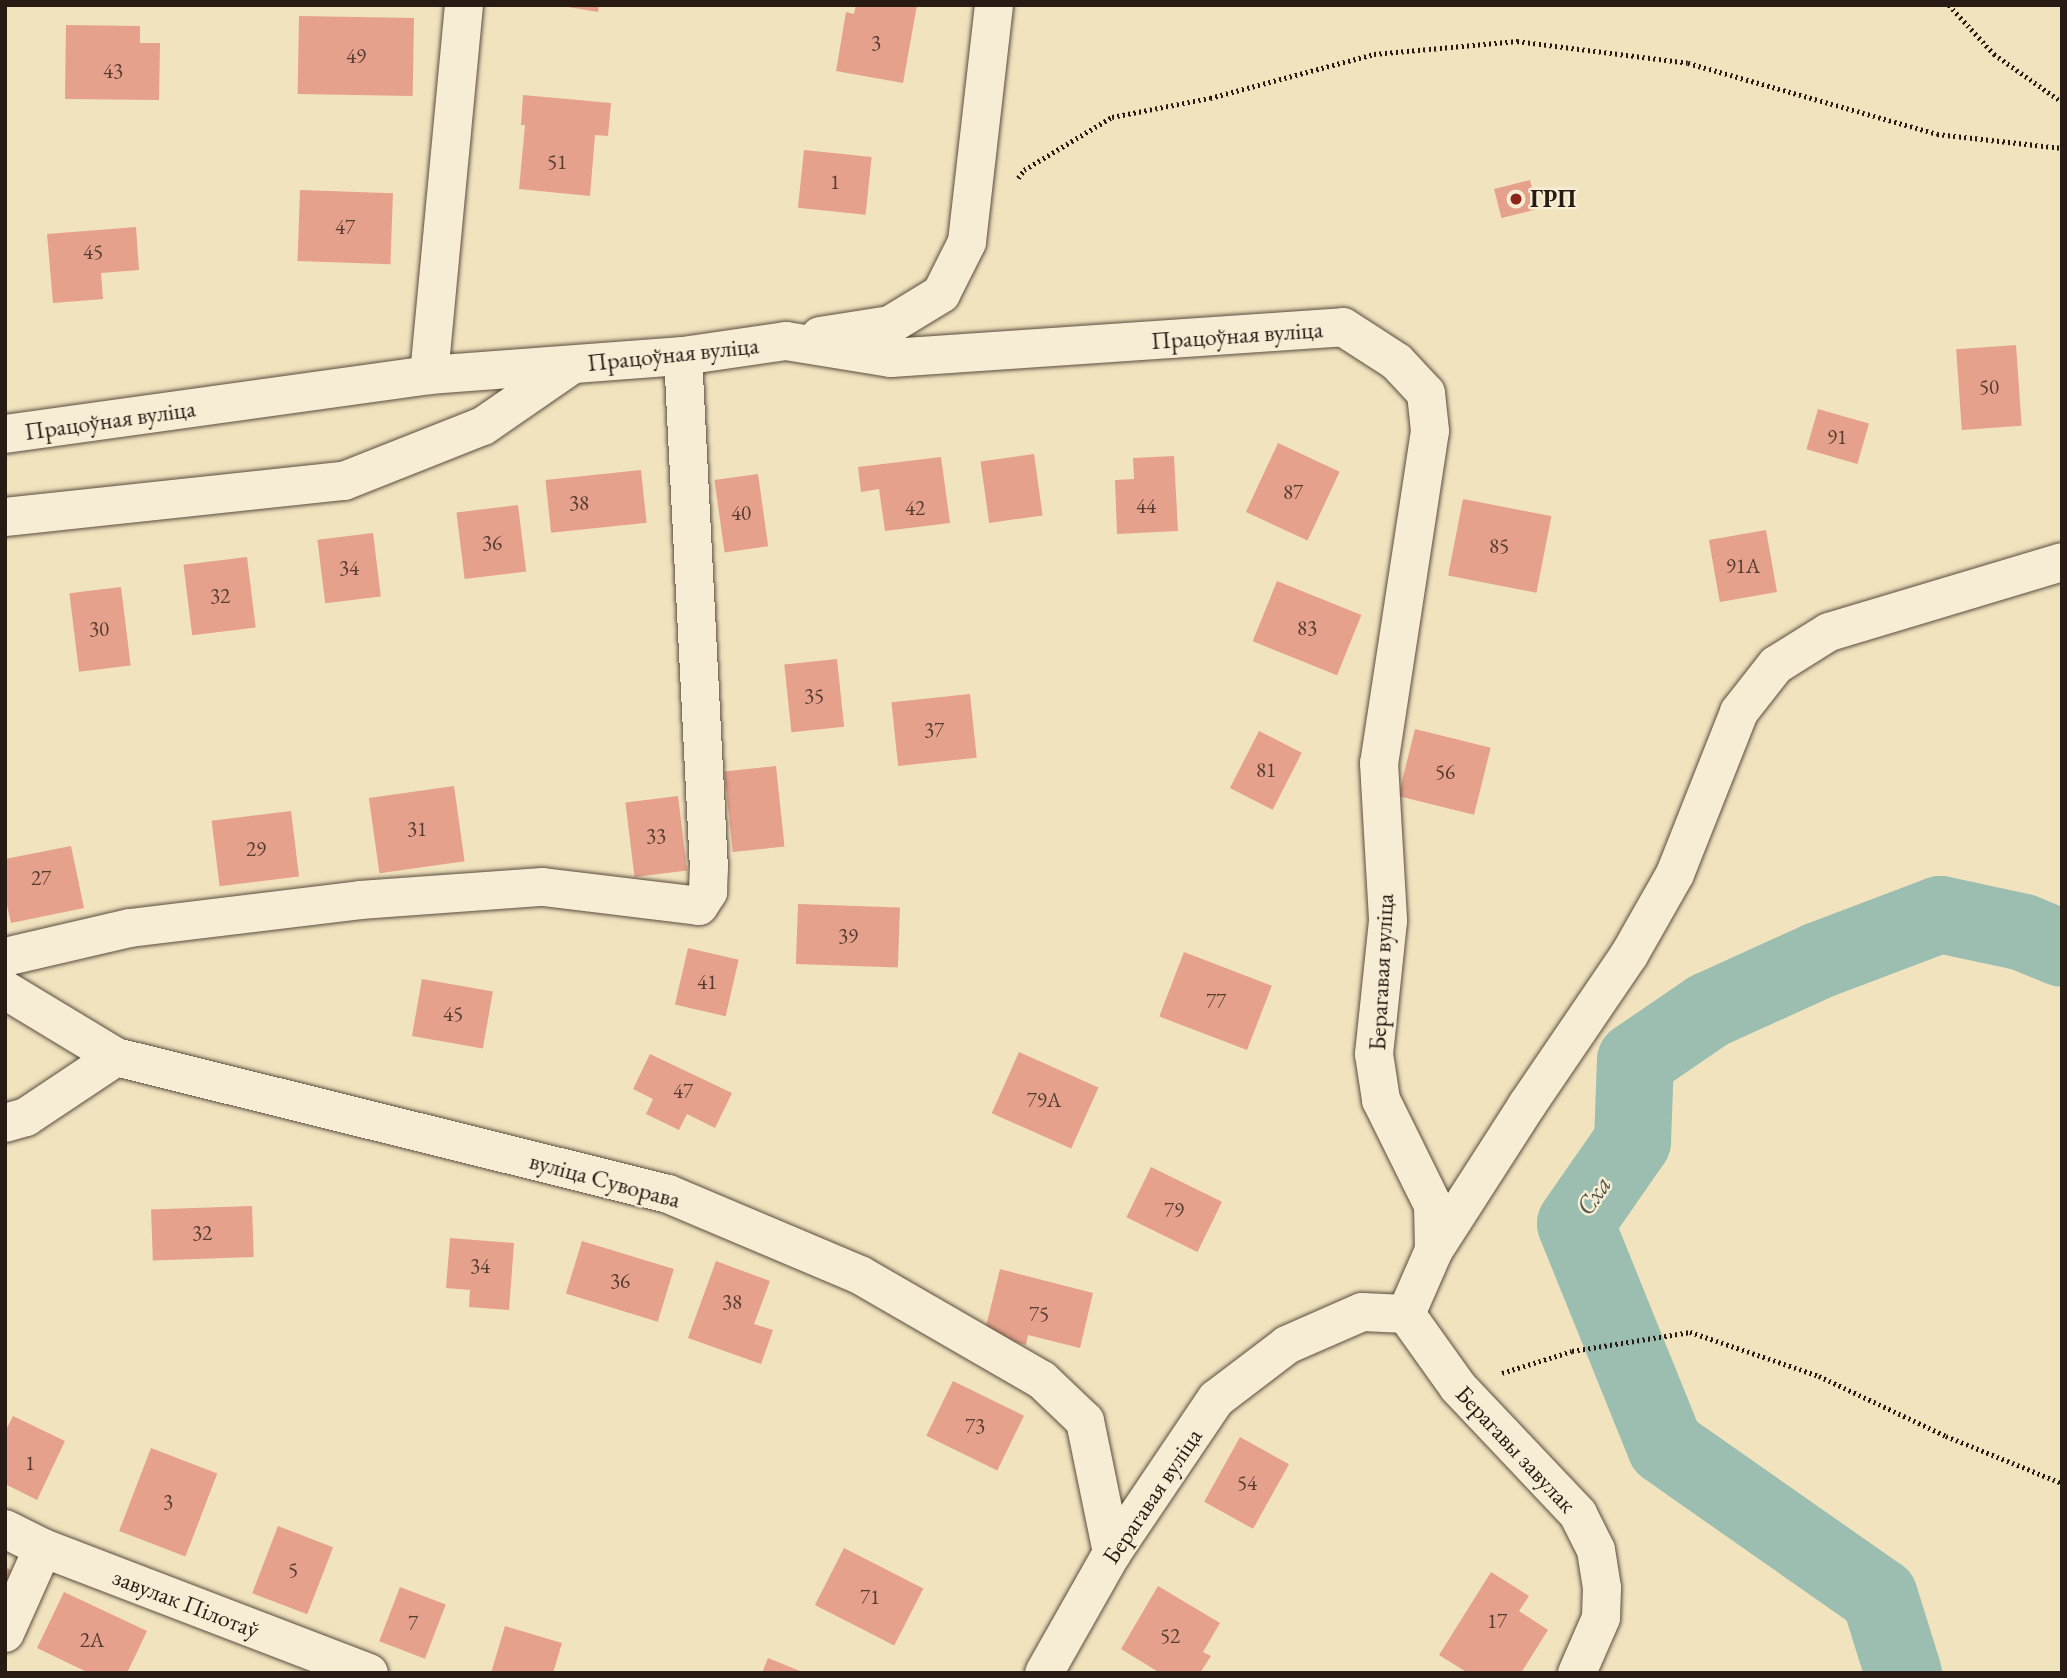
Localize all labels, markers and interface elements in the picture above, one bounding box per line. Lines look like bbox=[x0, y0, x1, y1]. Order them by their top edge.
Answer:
house number: 3 bbox=[871, 30, 881, 56]
house number: 49 bbox=[346, 43, 366, 69]
house number: 43 bbox=[103, 58, 123, 84]
house number: 51 bbox=[547, 149, 567, 175]
house number: 1 bbox=[830, 169, 840, 195]
place label: ГРП bbox=[1530, 185, 1576, 213]
marker: ГРП bbox=[1508, 191, 1524, 207]
house number: 47 bbox=[335, 214, 355, 240]
house number: 45 bbox=[83, 239, 103, 265]
street label: Працоўная вуліца bbox=[1150, 315, 1324, 355]
street label: Працоўная вуліца bbox=[586, 331, 760, 377]
house number: 50 bbox=[1979, 374, 1999, 400]
street label: Працоўная вуліца bbox=[23, 394, 197, 446]
house number: 91 bbox=[1827, 424, 1847, 450]
house number: 87 bbox=[1283, 479, 1303, 505]
house number: 38 bbox=[569, 490, 589, 516]
house number: 44 bbox=[1136, 493, 1156, 519]
house number: 42 bbox=[905, 495, 925, 521]
house number: 40 bbox=[731, 500, 751, 526]
house number: 36 bbox=[482, 530, 502, 556]
house number: 85 bbox=[1489, 533, 1509, 559]
house number: 91А bbox=[1726, 553, 1760, 579]
house number: 34 bbox=[339, 555, 359, 581]
house number: 32 bbox=[210, 583, 230, 609]
house number: 83 bbox=[1297, 615, 1317, 641]
house number: 30 bbox=[89, 616, 109, 642]
house number: 35 bbox=[804, 683, 824, 709]
house number: 37 bbox=[924, 717, 944, 743]
house number: 81 bbox=[1256, 757, 1276, 783]
house number: 56 bbox=[1435, 759, 1455, 785]
house number: 31 bbox=[407, 816, 427, 842]
house number: 33 bbox=[646, 823, 666, 849]
house number: 29 bbox=[246, 836, 266, 862]
house number: 27 bbox=[31, 865, 51, 891]
street label: Берагавая вуліца bbox=[1363, 893, 1399, 1051]
house number: 39 bbox=[838, 923, 858, 949]
house number: 41 bbox=[697, 969, 717, 995]
house number: 77 bbox=[1206, 988, 1226, 1014]
house number: 45 bbox=[443, 1001, 463, 1027]
house number: 47 bbox=[673, 1078, 693, 1104]
house number: 79А bbox=[1027, 1087, 1061, 1113]
street label: вуліца Суворава bbox=[527, 1146, 683, 1214]
water label: Сха bbox=[1570, 1170, 1618, 1222]
house number: 79 bbox=[1164, 1197, 1184, 1223]
house number: 32 bbox=[192, 1220, 212, 1246]
house number: 34 bbox=[470, 1253, 490, 1279]
house number: 36 bbox=[610, 1268, 630, 1294]
house number: 38 bbox=[722, 1289, 742, 1315]
house number: 75 bbox=[1029, 1301, 1049, 1327]
street label: Берагавы завулак bbox=[1450, 1379, 1582, 1519]
house number: 73 bbox=[965, 1413, 985, 1439]
street label: Берагавая вуліца bbox=[1096, 1423, 1208, 1569]
house number: 1 bbox=[25, 1450, 35, 1476]
house number: 54 bbox=[1237, 1470, 1257, 1496]
house number: 3 bbox=[163, 1489, 173, 1515]
house number: 5 bbox=[288, 1557, 298, 1583]
street label: завулак Пілотаў bbox=[109, 1562, 263, 1644]
house number: 71 bbox=[860, 1584, 880, 1610]
house number: 17 bbox=[1487, 1608, 1507, 1634]
house number: 7 bbox=[408, 1610, 418, 1636]
house number: 52 bbox=[1160, 1623, 1180, 1649]
house number: 2А bbox=[80, 1627, 104, 1653]

